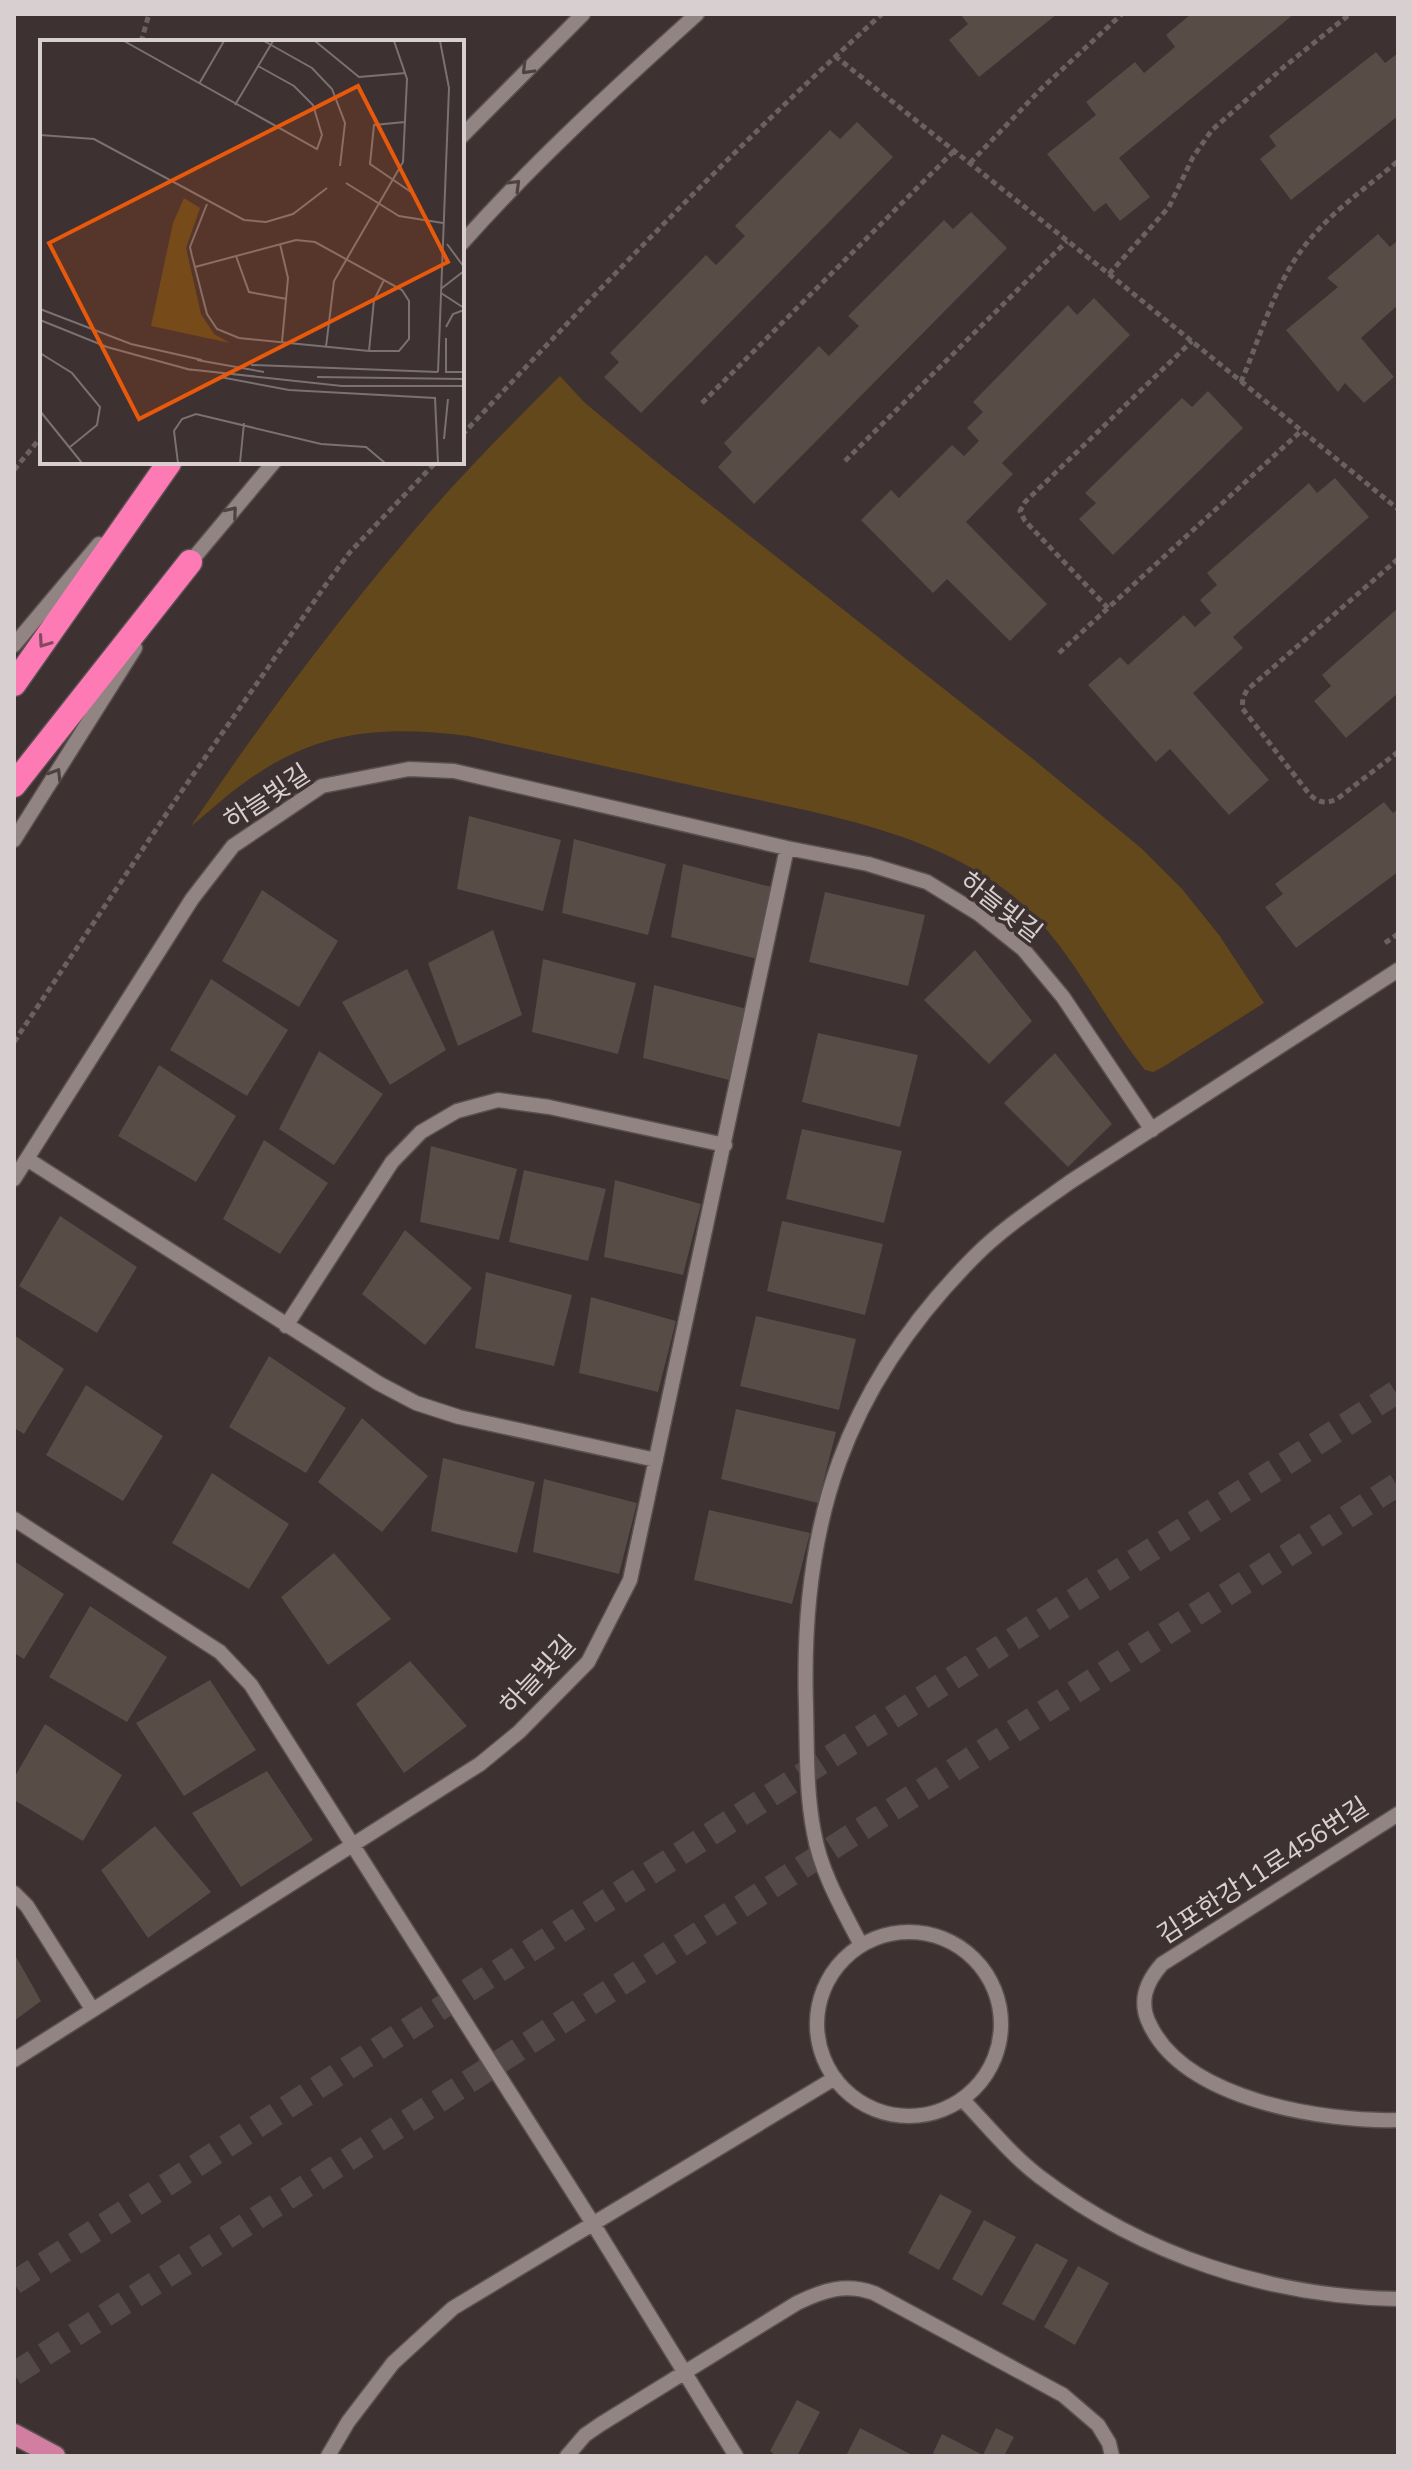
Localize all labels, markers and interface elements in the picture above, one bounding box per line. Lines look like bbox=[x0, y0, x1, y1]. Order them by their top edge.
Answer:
inset map bbox=[40, 40, 464, 464]
one-way arrow bbox=[522, 60, 537, 74]
one-way arrow bbox=[506, 180, 520, 194]
one-way arrow bbox=[222, 507, 237, 521]
one-way arrow bbox=[39, 633, 54, 647]
street label: 하늘빛길 bbox=[217, 756, 317, 838]
one-way arrow bbox=[46, 768, 61, 783]
street label: 하늘빛길 bbox=[953, 864, 1049, 950]
street label: 하늘빛길 bbox=[493, 1628, 583, 1722]
street label: 김포한강11로456번길 bbox=[1151, 1789, 1375, 1953]

